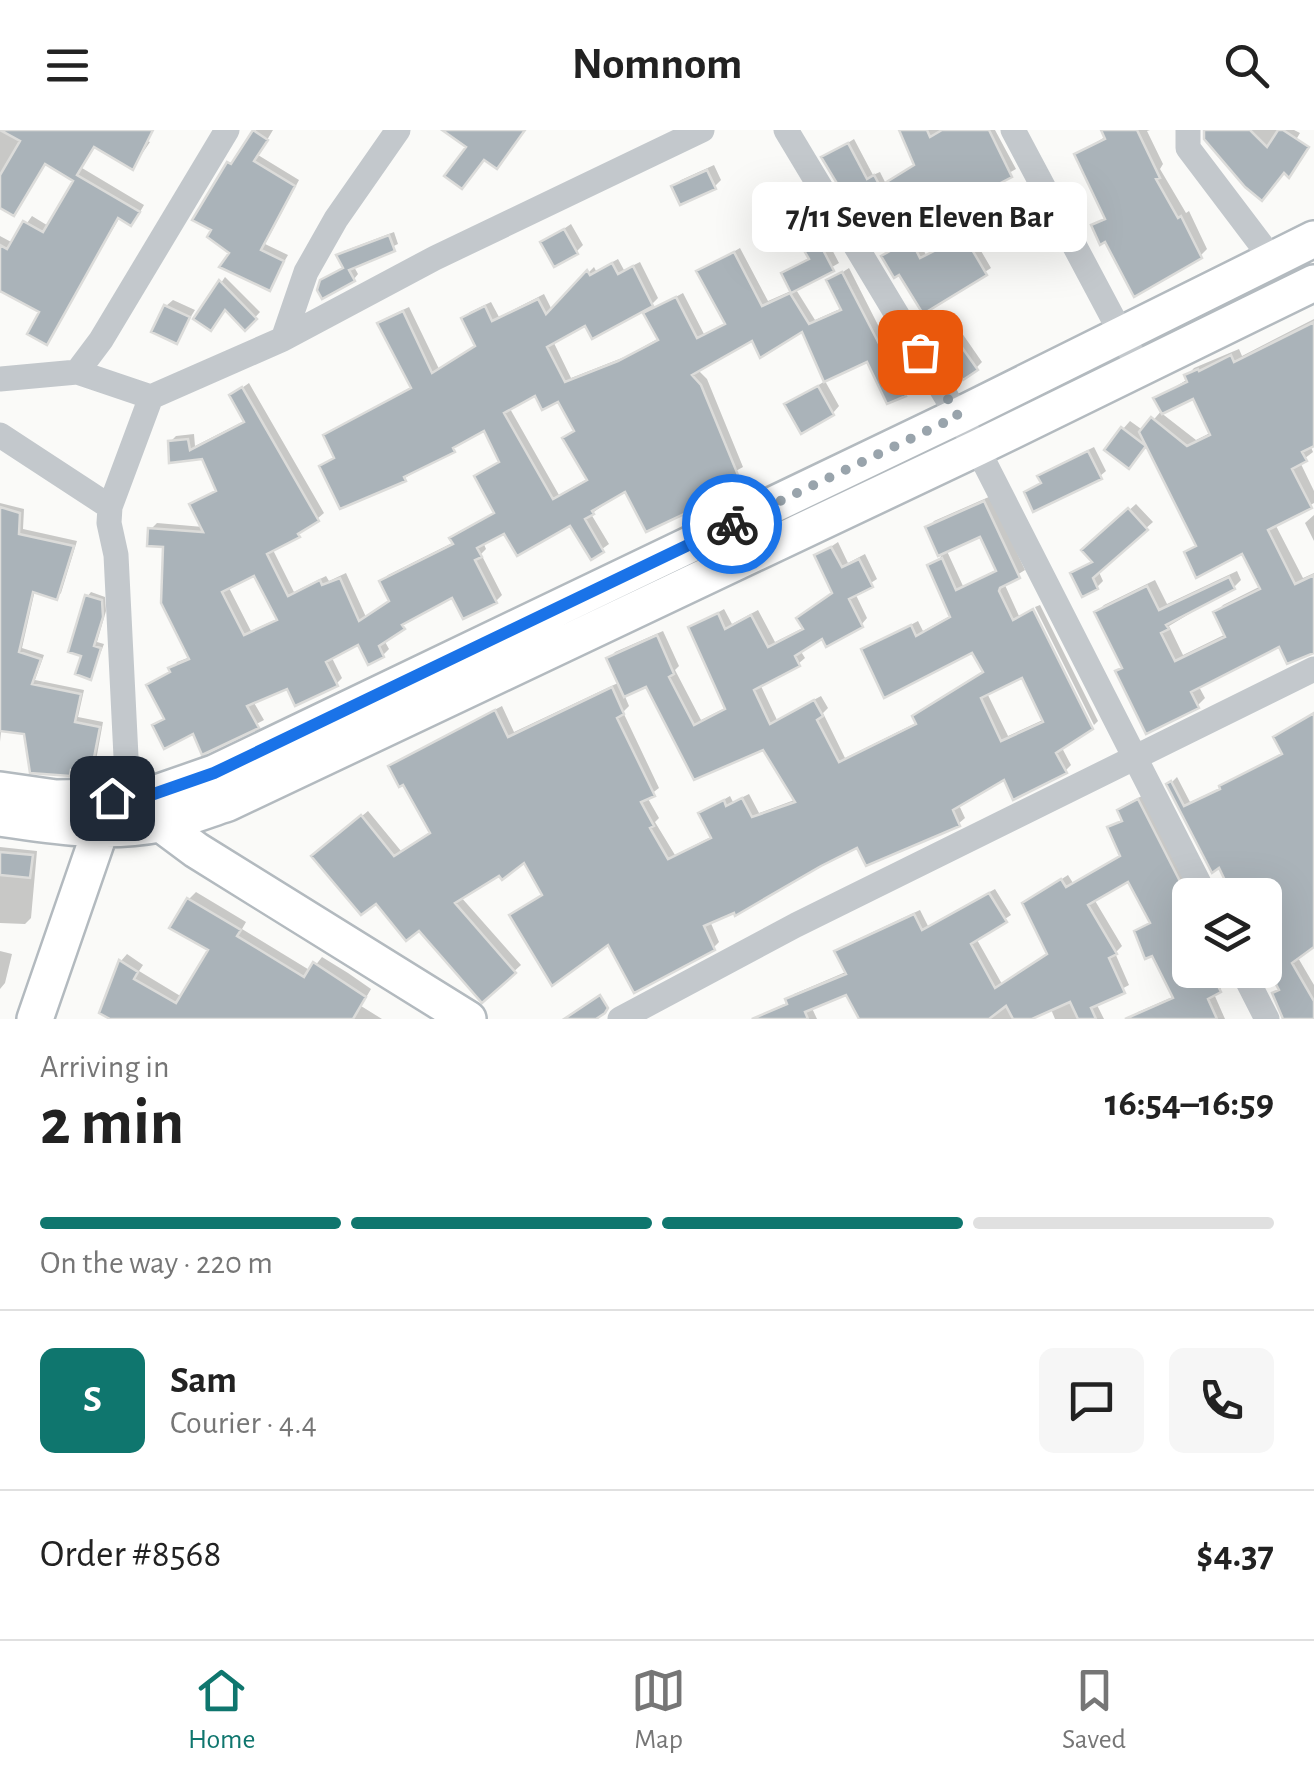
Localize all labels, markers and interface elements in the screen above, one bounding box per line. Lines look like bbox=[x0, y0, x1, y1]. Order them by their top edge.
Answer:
icon: menu bbox=[40, 38, 95, 93]
icon: search bbox=[1219, 38, 1274, 93]
text: Nomnom bbox=[572, 42, 742, 87]
callout: 7/11 Seven Eleven Bar bbox=[752, 182, 1088, 252]
text: 7/11 Seven Eleven Bar bbox=[786, 201, 1053, 233]
pin bbox=[878, 310, 963, 395]
icon: bag bbox=[893, 325, 948, 380]
courier bbox=[682, 474, 782, 574]
icon: bike bbox=[705, 497, 760, 552]
pin bbox=[70, 756, 155, 841]
icon: home bbox=[85, 771, 140, 826]
map controls bbox=[1172, 878, 1282, 988]
button: layers bbox=[1172, 878, 1282, 988]
text: Arriving in bbox=[40, 1051, 169, 1083]
text: 16:54–16:59 bbox=[1105, 1085, 1274, 1123]
text: 2 min bbox=[40, 1091, 184, 1156]
text: On the way · 220 m bbox=[40, 1247, 273, 1279]
button: chat bbox=[1039, 1348, 1144, 1453]
button: phone bbox=[1169, 1348, 1274, 1453]
text: Sam bbox=[170, 1362, 237, 1400]
text: S bbox=[83, 1381, 102, 1419]
text: Courier · 4.4 bbox=[170, 1407, 317, 1439]
text: Order #8568 bbox=[40, 1536, 222, 1574]
text: $4.37 bbox=[1196, 1536, 1274, 1574]
tab: Home bbox=[188, 1663, 255, 1757]
tab: Map bbox=[631, 1663, 686, 1757]
tab: Saved bbox=[1062, 1663, 1126, 1757]

